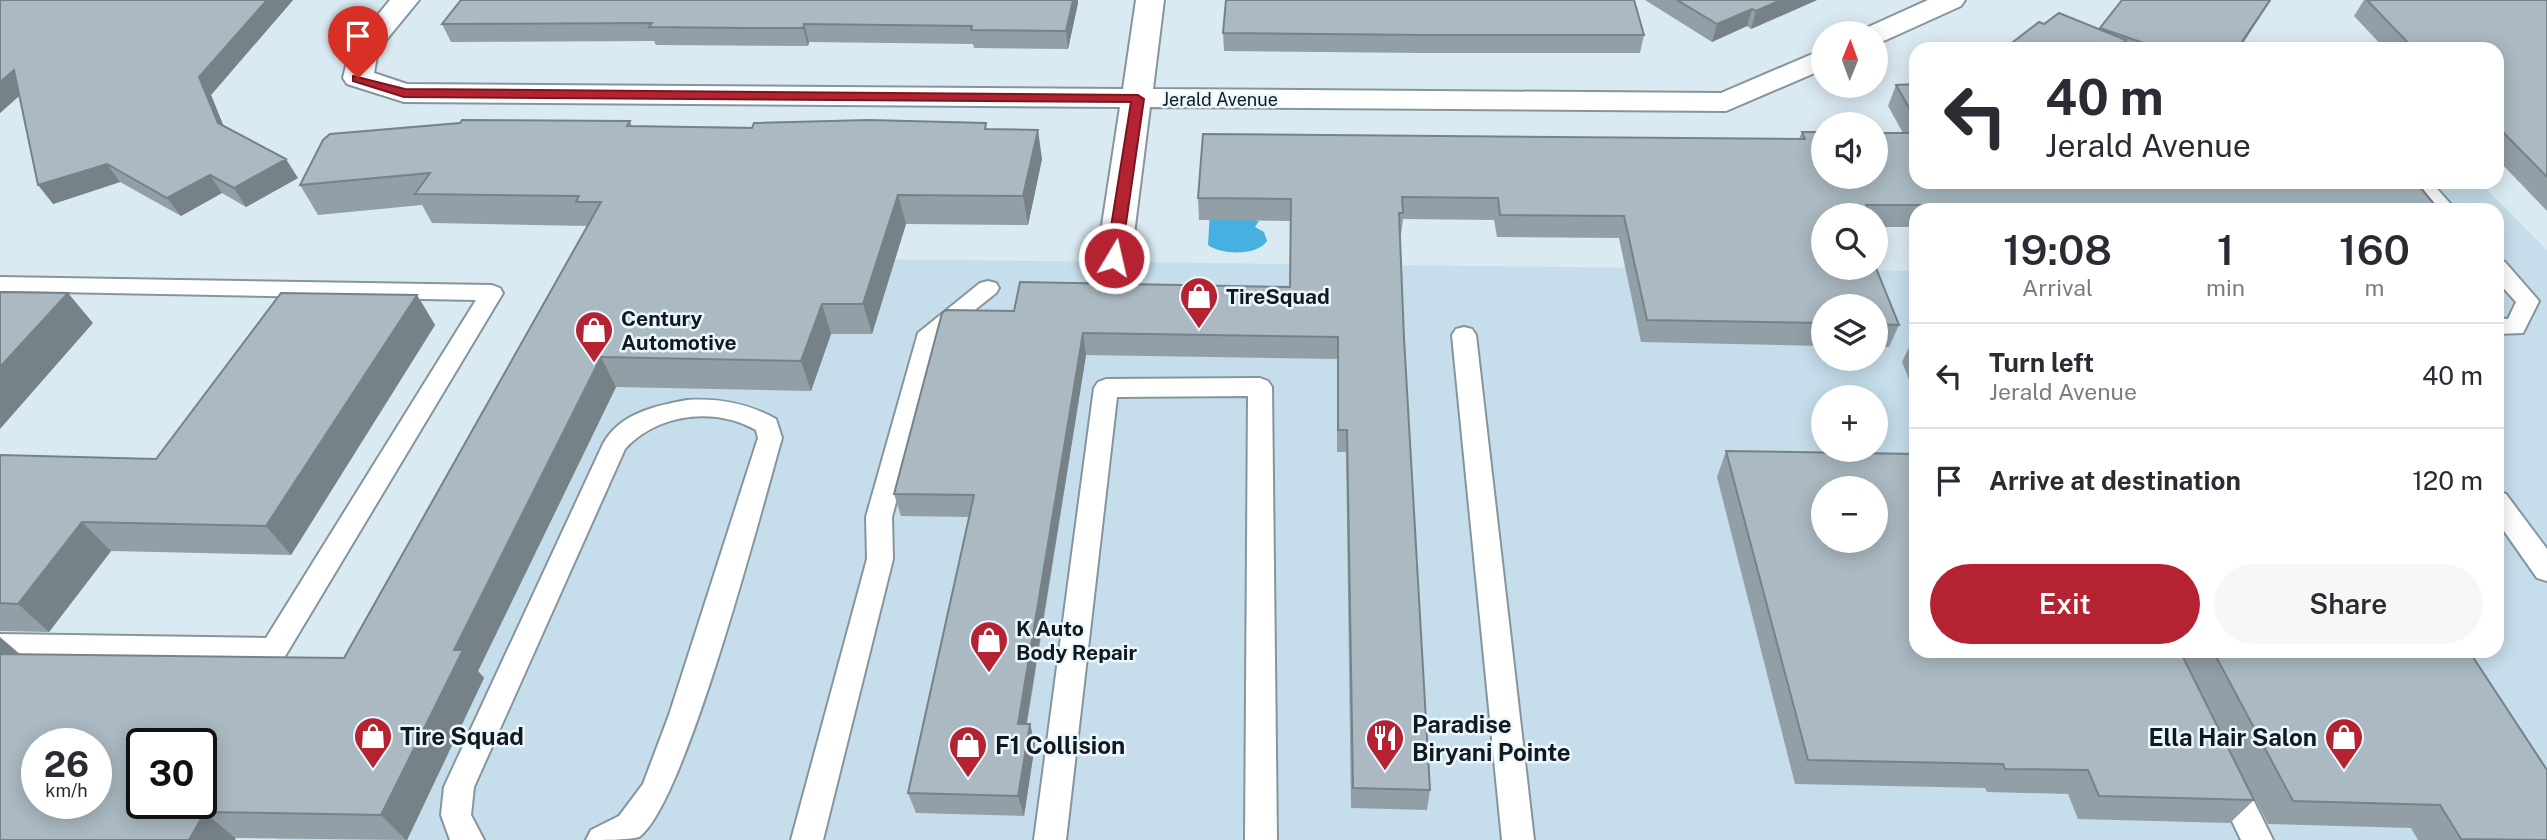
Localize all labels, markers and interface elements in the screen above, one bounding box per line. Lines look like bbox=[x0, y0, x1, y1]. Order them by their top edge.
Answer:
pin bbox=[328, 6, 388, 78]
icon: arrive bbox=[339, 17, 377, 55]
north arrow bbox=[1811, 21, 1888, 98]
map controls bbox=[1811, 21, 1888, 553]
text: 40 m bbox=[2045, 68, 2164, 126]
icon: left bbox=[1930, 70, 2021, 161]
street label: Jerald Avenue bbox=[1162, 89, 1278, 110]
button: sound bbox=[1811, 112, 1888, 189]
text: Jerald Avenue bbox=[2045, 127, 2251, 164]
button: search bbox=[1811, 203, 1888, 280]
position arrow bbox=[1077, 221, 1151, 295]
text: 19:08 bbox=[2003, 225, 2112, 274]
text: 1 bbox=[2217, 225, 2234, 274]
text: 160 bbox=[2339, 225, 2410, 274]
text: Arrival bbox=[2022, 274, 2093, 301]
text: min bbox=[2206, 274, 2245, 301]
text: m bbox=[2365, 274, 2384, 301]
shop icon: TireSquad bbox=[1178, 275, 1220, 330]
place label: TireSquad bbox=[1226, 284, 1330, 309]
button: layers bbox=[1811, 294, 1888, 371]
place label: Century Automotive bbox=[621, 306, 737, 355]
shop icon: Century Automotive bbox=[573, 309, 615, 364]
text: Turn left bbox=[1989, 347, 2094, 378]
icon: left bbox=[1930, 357, 1968, 395]
text: 40 m bbox=[2422, 360, 2483, 391]
text: Jerald Avenue bbox=[1989, 378, 2137, 405]
button: + bbox=[1811, 385, 1888, 462]
icon: arrive bbox=[1930, 462, 1968, 500]
text: Arrive at destination bbox=[1989, 465, 2241, 496]
text: 120 m bbox=[2412, 465, 2483, 496]
button: − bbox=[1811, 476, 1888, 553]
button: Exit bbox=[1930, 564, 2200, 644]
button: Share bbox=[2214, 564, 2483, 644]
place label: K Auto Body Repair bbox=[1016, 616, 1137, 665]
shop icon: K Auto Body Repair bbox=[968, 619, 1010, 674]
place label: Paradise Biryani Pointe bbox=[1412, 710, 1571, 766]
shop icon: Tire Squad bbox=[352, 715, 394, 770]
shop icon: Ella Hair Salon bbox=[2323, 716, 2365, 771]
restaurant icon: Paradise Biryani Pointe bbox=[1364, 717, 1406, 772]
place label: Tire Squad bbox=[400, 722, 524, 750]
place label: Ella Hair Salon bbox=[2149, 723, 2317, 751]
shop icon: F1 Collision bbox=[947, 724, 989, 779]
speed limit sign: 30 bbox=[126, 728, 217, 819]
place label: F1 Collision bbox=[995, 731, 1125, 759]
text: 26 bbox=[44, 744, 89, 785]
text: km/h bbox=[45, 780, 88, 801]

